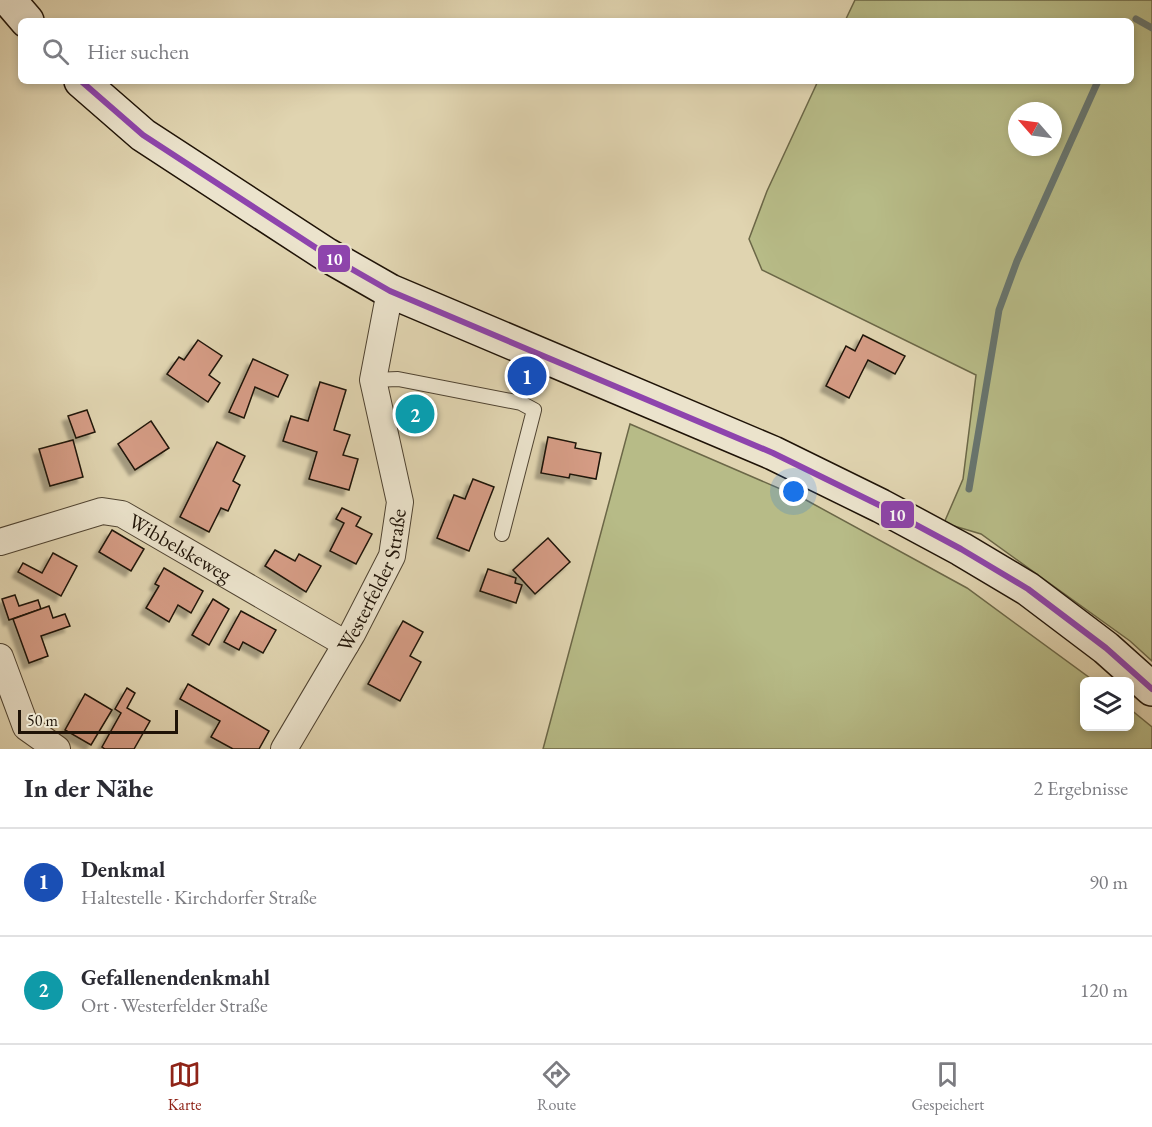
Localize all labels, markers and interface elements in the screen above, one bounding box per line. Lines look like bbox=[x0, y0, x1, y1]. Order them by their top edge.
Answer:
search box bbox=[18, 18, 1134, 84]
icon: search bbox=[39, 35, 72, 68]
text: Hier suchen bbox=[87, 37, 190, 66]
north arrow bbox=[1008, 102, 1062, 156]
line badge: 10 bbox=[317, 244, 351, 273]
text: 10 bbox=[326, 249, 343, 270]
pin: 1 bbox=[508, 354, 546, 398]
pin: 2 bbox=[396, 392, 434, 436]
your location bbox=[779, 477, 808, 506]
line badge: 10 bbox=[880, 500, 915, 529]
text: 10 bbox=[889, 505, 906, 526]
street label: Wibbelskeweg bbox=[124, 507, 238, 588]
street label: Westerfelder Straße bbox=[330, 507, 412, 657]
map controls bbox=[1080, 677, 1134, 731]
button: layers bbox=[1080, 677, 1134, 731]
scale bar bbox=[18, 707, 178, 734]
text: 50 m bbox=[27, 710, 58, 731]
text: In der Nähe bbox=[24, 771, 153, 805]
text: 2 Ergebnisse bbox=[1033, 775, 1128, 801]
text: Denkmal bbox=[81, 855, 165, 884]
text: 1 bbox=[38, 869, 49, 895]
text: 90 m bbox=[1089, 869, 1128, 895]
text: Haltestelle · Kirchdorfer Straße bbox=[81, 884, 317, 910]
text: Gefallenendenkmahl bbox=[81, 963, 270, 992]
text: 2 bbox=[38, 977, 49, 1003]
text: 120 m bbox=[1080, 977, 1128, 1003]
text: Ort · Westerfelder Straße bbox=[81, 992, 268, 1018]
tab: Karte bbox=[168, 1058, 202, 1115]
tab: Route bbox=[537, 1058, 576, 1115]
tab: Gespeichert bbox=[911, 1058, 984, 1115]

